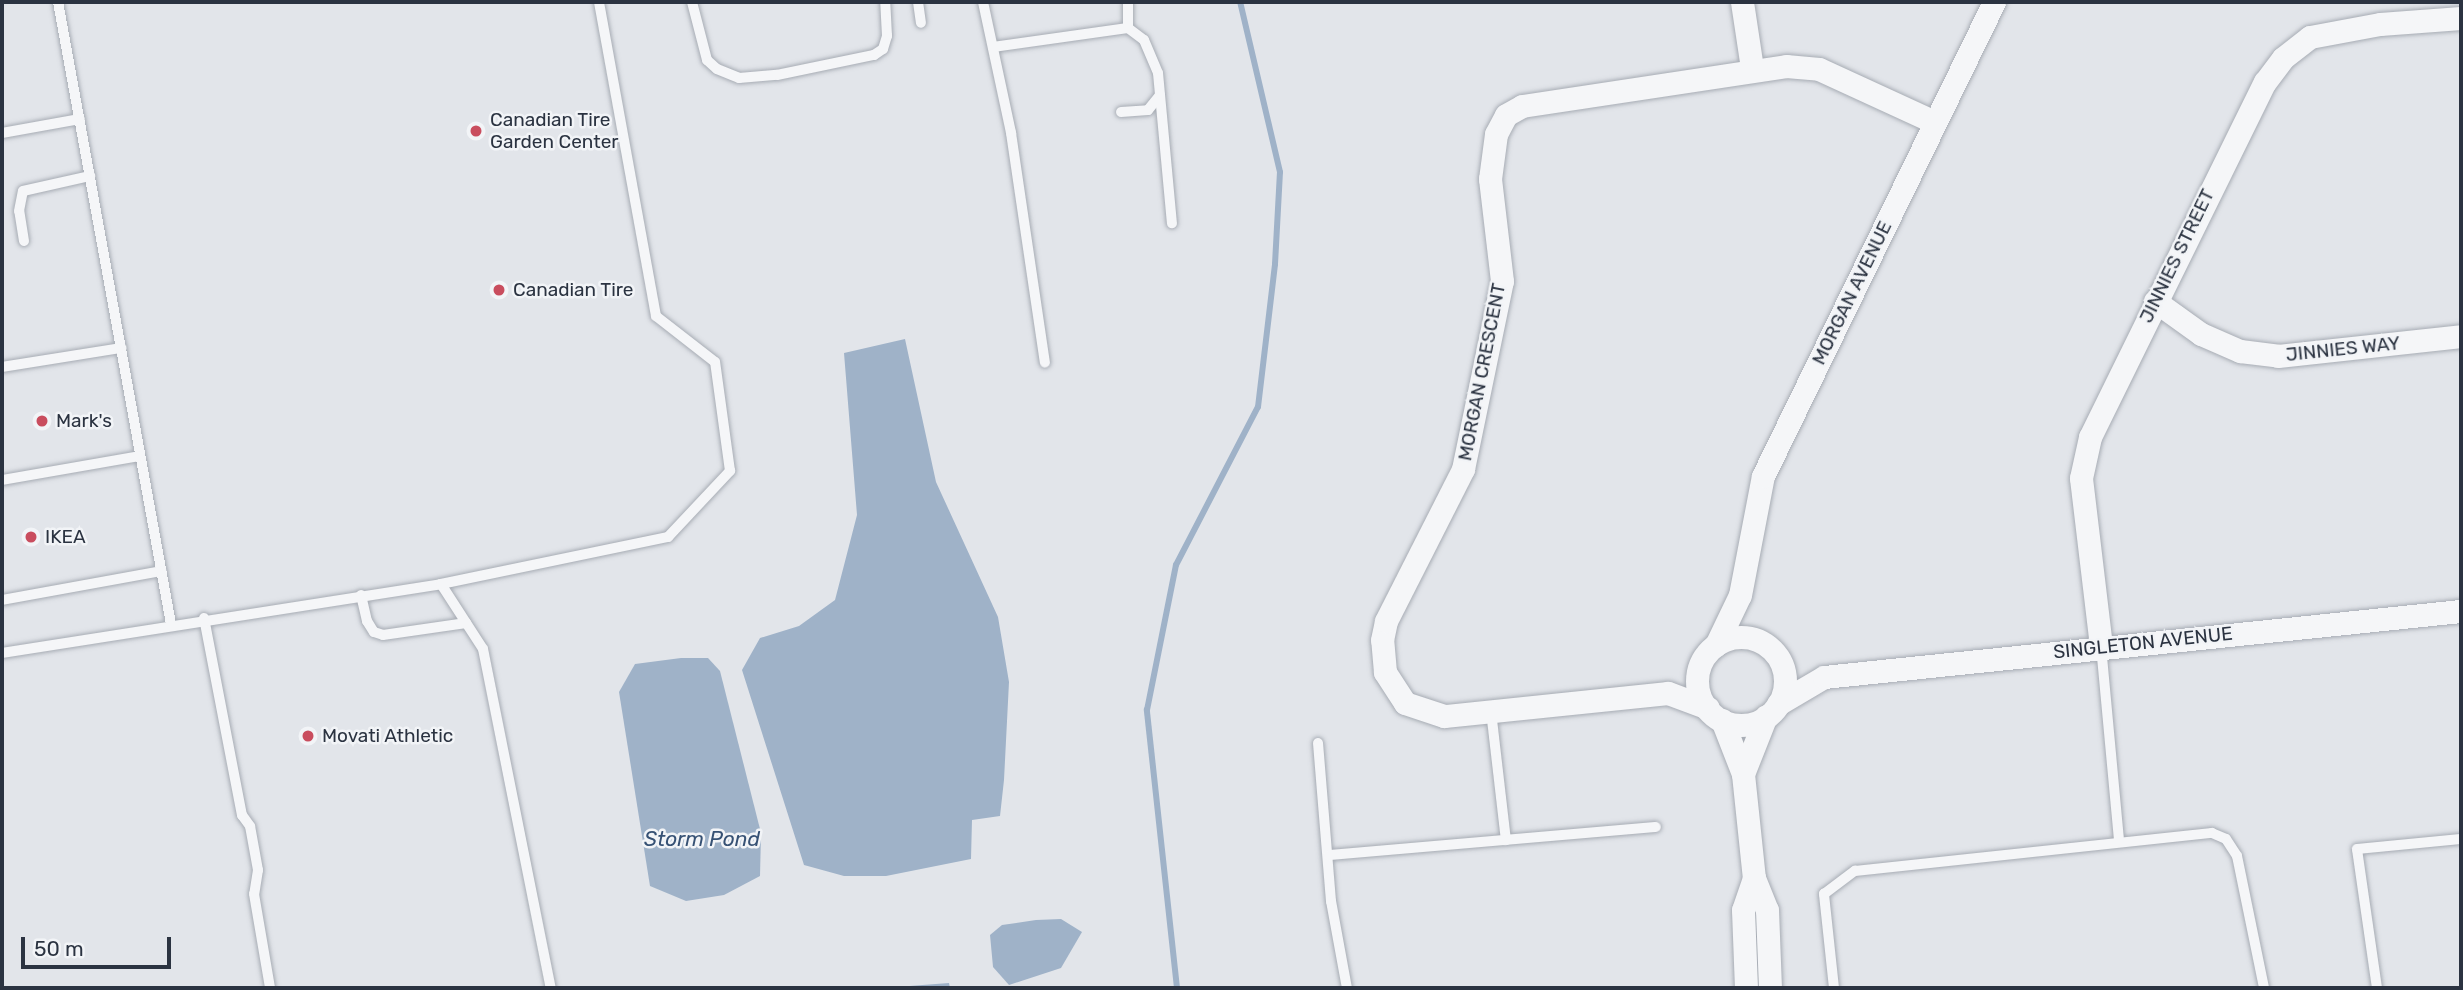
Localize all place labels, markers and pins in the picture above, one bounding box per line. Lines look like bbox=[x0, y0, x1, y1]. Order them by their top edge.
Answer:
place label: Canadian Tire Garden Center bbox=[490, 109, 619, 153]
marker: Canadian Tire Garden Center bbox=[468, 123, 484, 139]
place label: Canadian Tire bbox=[513, 279, 634, 301]
marker: Canadian Tire bbox=[491, 282, 507, 298]
place label: Mark's bbox=[56, 410, 112, 432]
marker: Mark's bbox=[34, 413, 50, 429]
place label: IKEA bbox=[45, 526, 86, 548]
marker: IKEA bbox=[23, 529, 39, 545]
place label: Movati Athletic bbox=[322, 725, 454, 747]
marker: Movati Athletic bbox=[300, 728, 316, 744]

